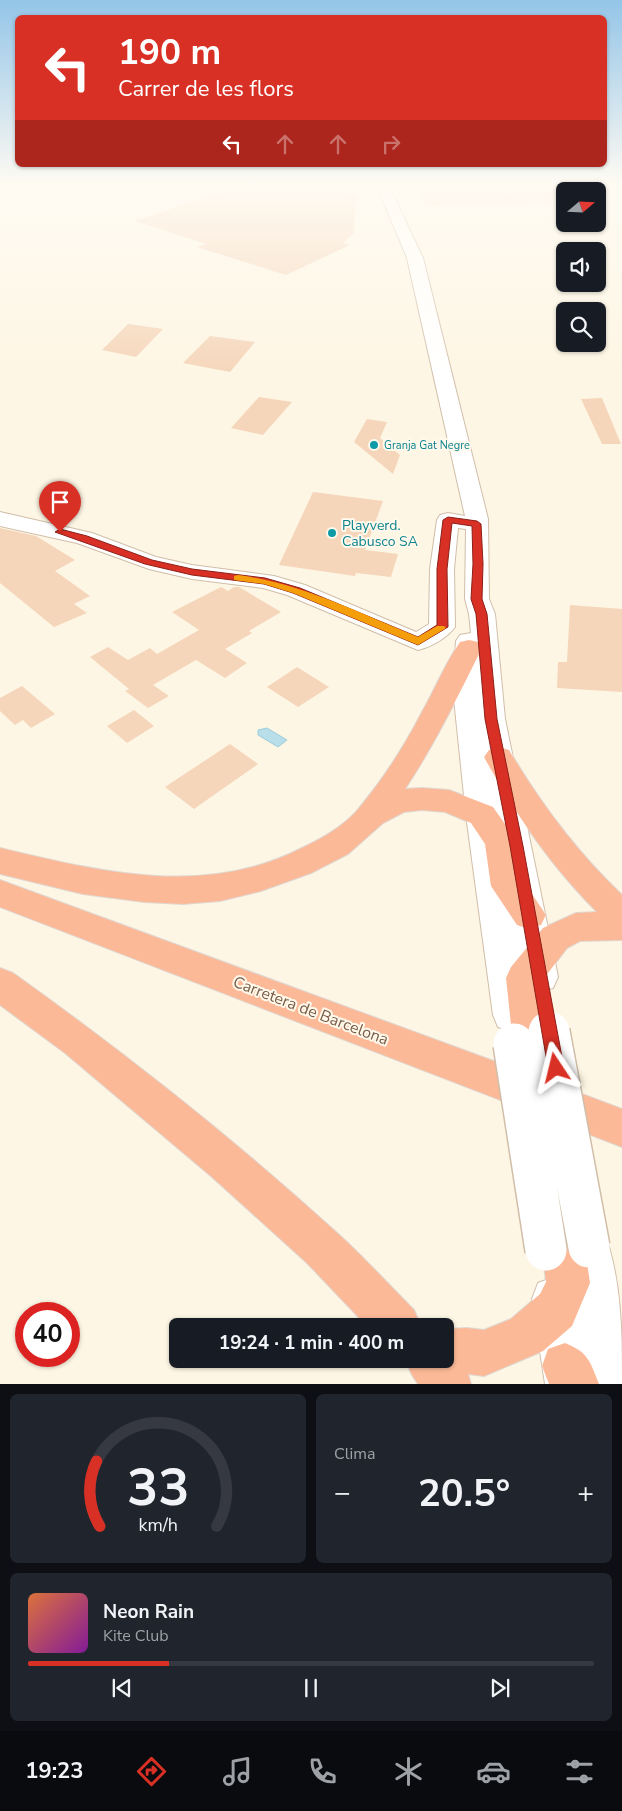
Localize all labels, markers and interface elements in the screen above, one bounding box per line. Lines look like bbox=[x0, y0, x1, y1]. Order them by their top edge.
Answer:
text: 190 m bbox=[118, 29, 221, 76]
icon: left bbox=[35, 35, 100, 100]
text: Carrer de les flors bbox=[118, 74, 294, 104]
icon: left bbox=[218, 130, 246, 158]
icon: ahead bbox=[271, 130, 299, 158]
icon: ahead bbox=[324, 130, 352, 158]
icon: right bbox=[377, 130, 405, 158]
north arrow bbox=[556, 182, 606, 232]
map controls bbox=[556, 182, 606, 352]
button: sound bbox=[556, 242, 606, 292]
button: search bbox=[556, 302, 606, 352]
place label: Granja Gat Negre bbox=[384, 438, 470, 453]
marker: Granja Gat Negre bbox=[368, 439, 380, 451]
pin bbox=[39, 481, 81, 532]
icon: arrive bbox=[46, 488, 74, 516]
place label: Playverd. Cabusco SA bbox=[342, 516, 418, 551]
marker: Playverd. Cabusco SA bbox=[326, 527, 338, 539]
street label: Carretera de Barcelona bbox=[230, 971, 392, 1051]
position arrow bbox=[529, 1041, 581, 1093]
speed limit sign: 40 bbox=[15, 1302, 80, 1367]
text: 19:24 · 1 min · 400 m bbox=[219, 1330, 404, 1356]
text: Clima bbox=[334, 1443, 375, 1465]
text: 33 bbox=[127, 1452, 189, 1523]
text: 20.5° bbox=[418, 1468, 510, 1519]
text: − bbox=[334, 1474, 351, 1512]
text: + bbox=[577, 1474, 594, 1512]
text: km/h bbox=[138, 1513, 178, 1537]
text: Neon Rain bbox=[103, 1599, 194, 1625]
text: Kite Club bbox=[103, 1625, 169, 1647]
icon: previous bbox=[108, 1674, 136, 1702]
icon: pause bbox=[297, 1674, 325, 1702]
icon: next bbox=[486, 1674, 514, 1702]
icon: directions bbox=[134, 1754, 169, 1789]
icon: music bbox=[220, 1754, 255, 1789]
icon: phone bbox=[305, 1754, 340, 1789]
icon: climate bbox=[391, 1754, 426, 1789]
icon: car bbox=[476, 1754, 511, 1789]
icon: filters bbox=[562, 1754, 597, 1789]
text: 19:23 bbox=[25, 1756, 84, 1786]

